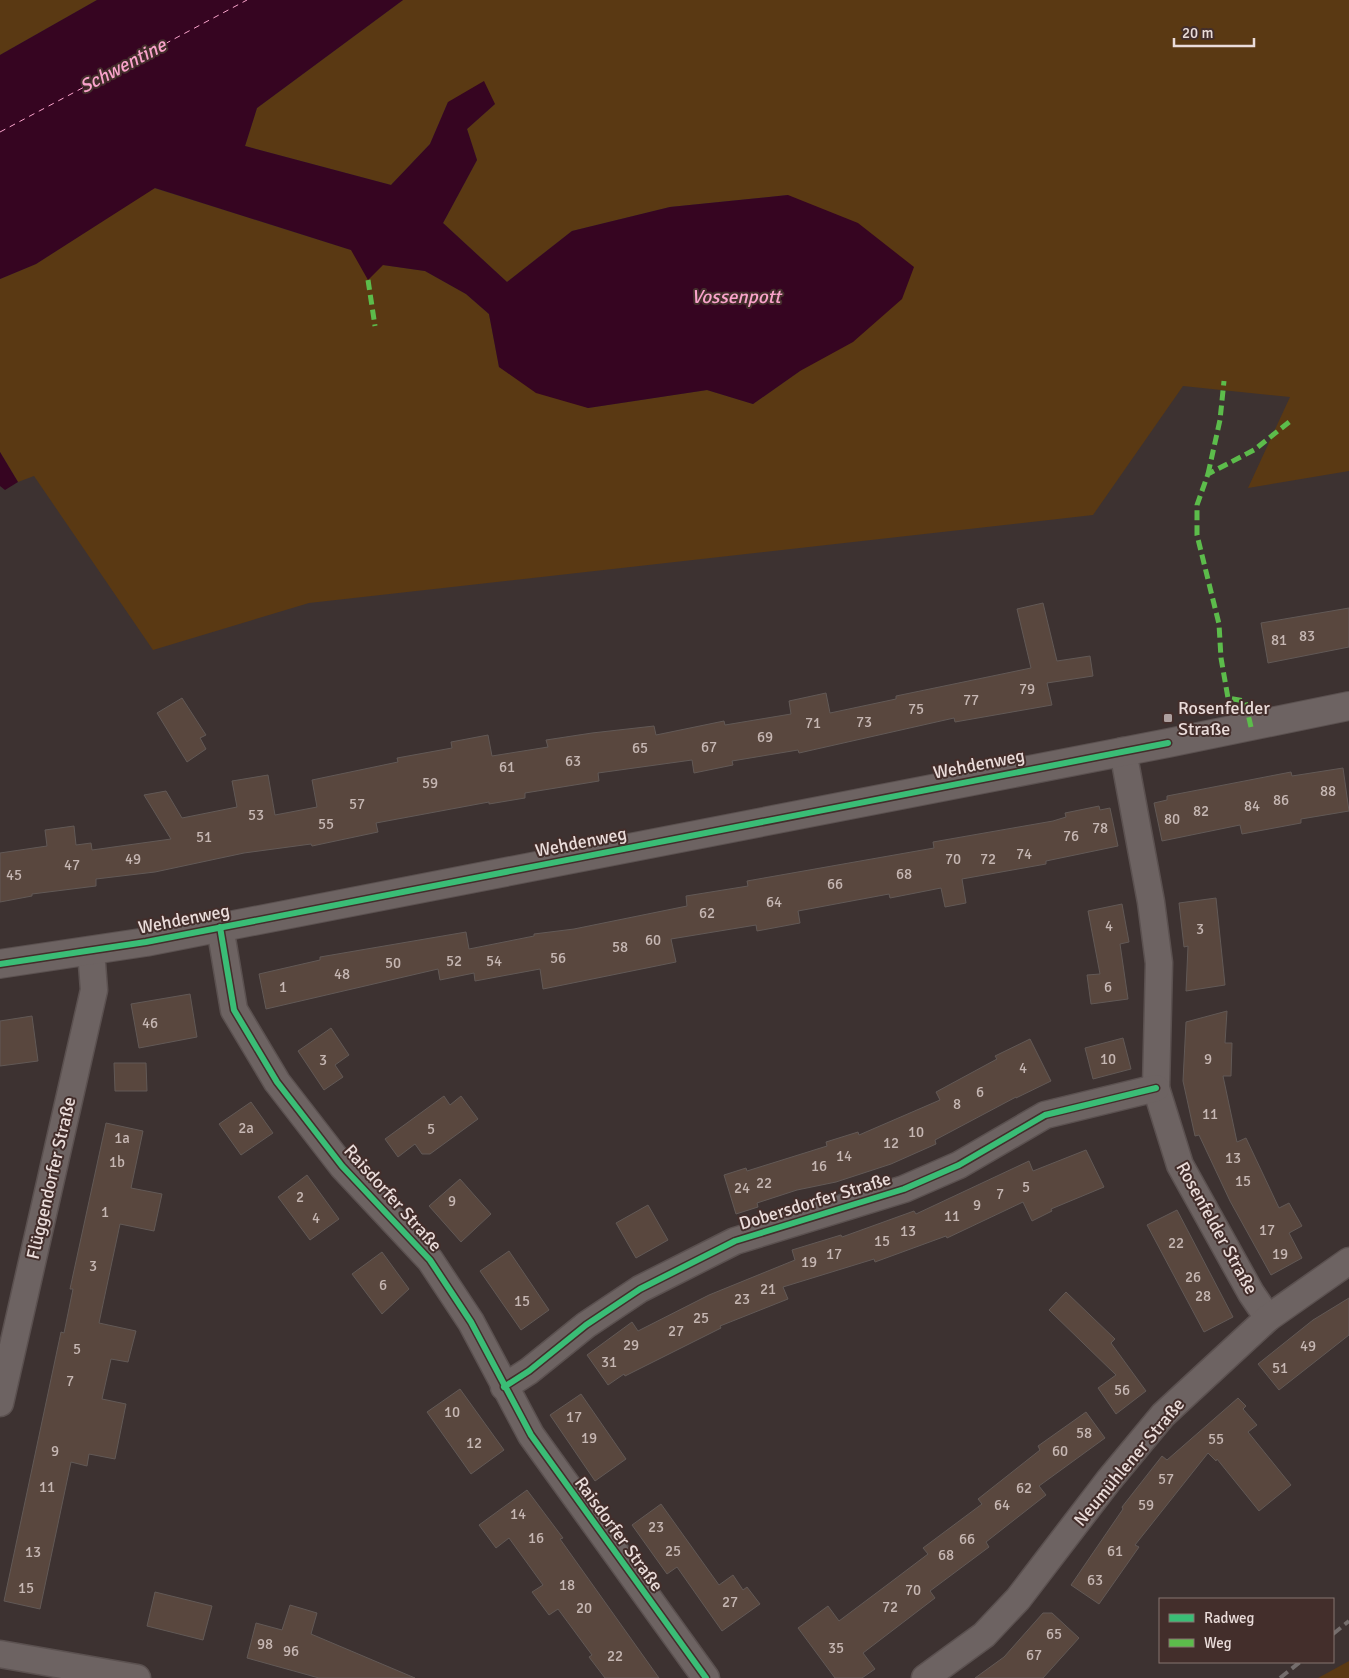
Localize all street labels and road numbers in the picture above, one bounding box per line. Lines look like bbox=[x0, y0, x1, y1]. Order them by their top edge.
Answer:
street label: Wehdenweg bbox=[931, 744, 1027, 784]
street label: Wehdenweg bbox=[533, 822, 629, 862]
street label: Wehdenweg bbox=[136, 899, 232, 939]
street label: Flüggendorfer Straße bbox=[22, 1095, 80, 1261]
street label: Raisdorfer Straße bbox=[339, 1140, 447, 1256]
street label: Rosenfelder Straße bbox=[1171, 1158, 1263, 1298]
street label: Dobersdorfer Straße bbox=[736, 1167, 894, 1235]
street label: Neumühlener Straße bbox=[1069, 1393, 1189, 1531]
street label: Raisdorfer Straße bbox=[570, 1472, 668, 1596]

